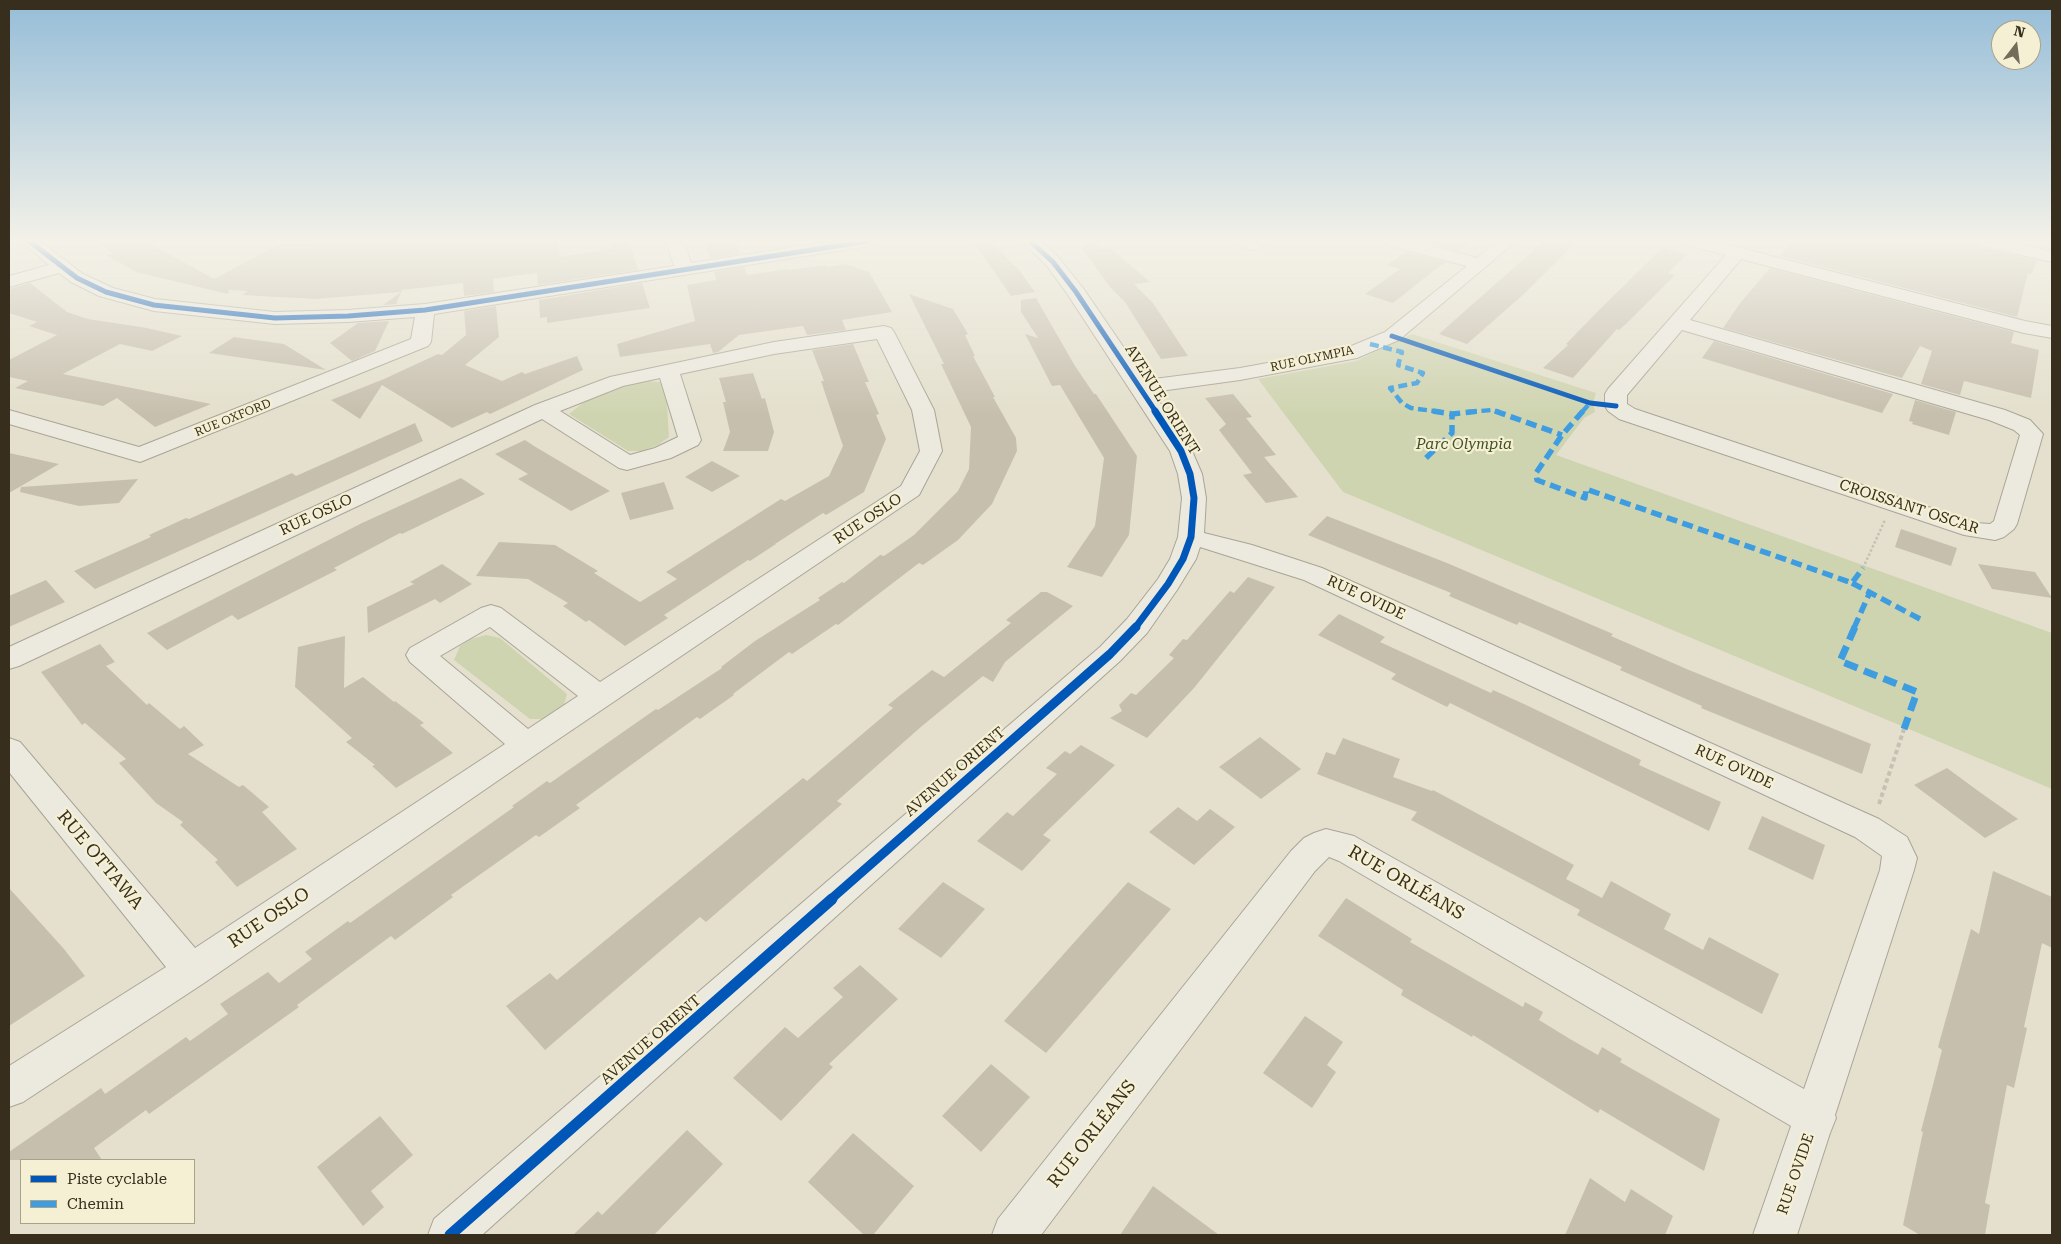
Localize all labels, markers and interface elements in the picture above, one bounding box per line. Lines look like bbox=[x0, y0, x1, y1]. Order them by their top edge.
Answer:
north arrow bbox=[1991, 20, 2041, 70]
text: N bbox=[2012, 22, 2027, 41]
street label: AVENUE ORIENT bbox=[1121, 341, 1203, 459]
street label: RUE OLYMPIA bbox=[1269, 343, 1355, 375]
street label: RUE OXFORD bbox=[193, 396, 273, 440]
park label: Parc Olympia bbox=[1416, 436, 1512, 454]
street label: CROISSANT OSCAR bbox=[1837, 476, 1981, 538]
street label: RUE OSLO bbox=[277, 490, 355, 540]
street label: RUE OSLO bbox=[831, 490, 905, 548]
street label: RUE OVIDE bbox=[1324, 572, 1408, 624]
street label: AVENUE ORIENT bbox=[901, 724, 1009, 820]
street label: RUE OVIDE bbox=[1692, 741, 1776, 793]
street label: RUE OTTAWA bbox=[52, 806, 148, 914]
street label: RUE ORLÉANS bbox=[1344, 841, 1468, 925]
street label: RUE OSLO bbox=[224, 883, 314, 953]
street label: AVENUE ORIENT bbox=[597, 992, 705, 1088]
street label: RUE ORLÉANS bbox=[1043, 1076, 1141, 1192]
street label: RUE OVIDE bbox=[1774, 1131, 1818, 1217]
legend bbox=[20, 1159, 195, 1224]
text: Piste cyclable bbox=[67, 1170, 167, 1188]
text: Chemin bbox=[67, 1195, 124, 1213]

